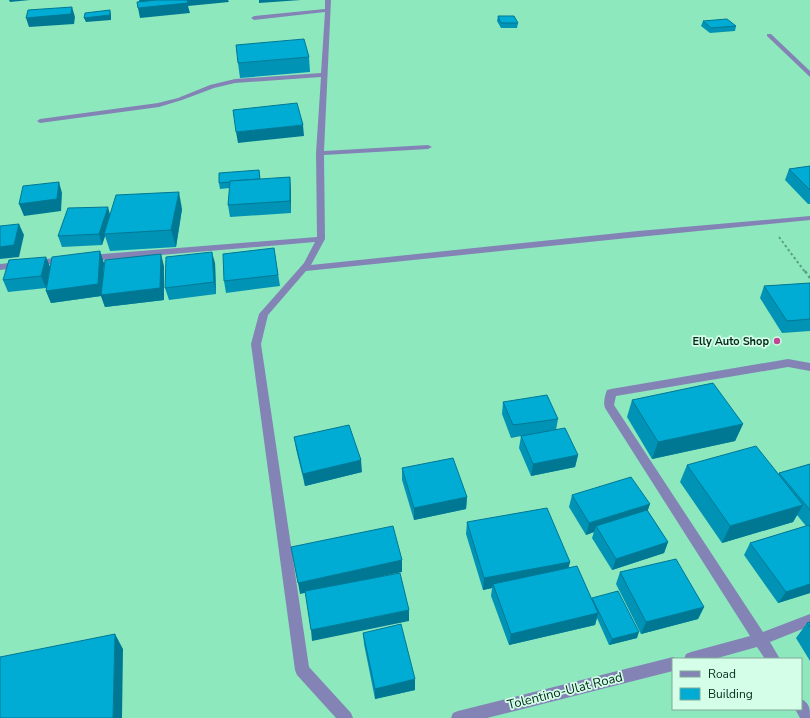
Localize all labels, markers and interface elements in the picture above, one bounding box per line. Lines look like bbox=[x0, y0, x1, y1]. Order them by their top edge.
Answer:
place label: Elly Auto Shop bbox=[692, 334, 769, 349]
marker: Elly Auto Shop bbox=[772, 336, 782, 346]
legend bbox=[672, 658, 802, 710]
text: Road bbox=[708, 666, 736, 682]
street label: Tolentino-Ulat Road bbox=[505, 668, 625, 714]
text: Building bbox=[708, 686, 753, 702]

